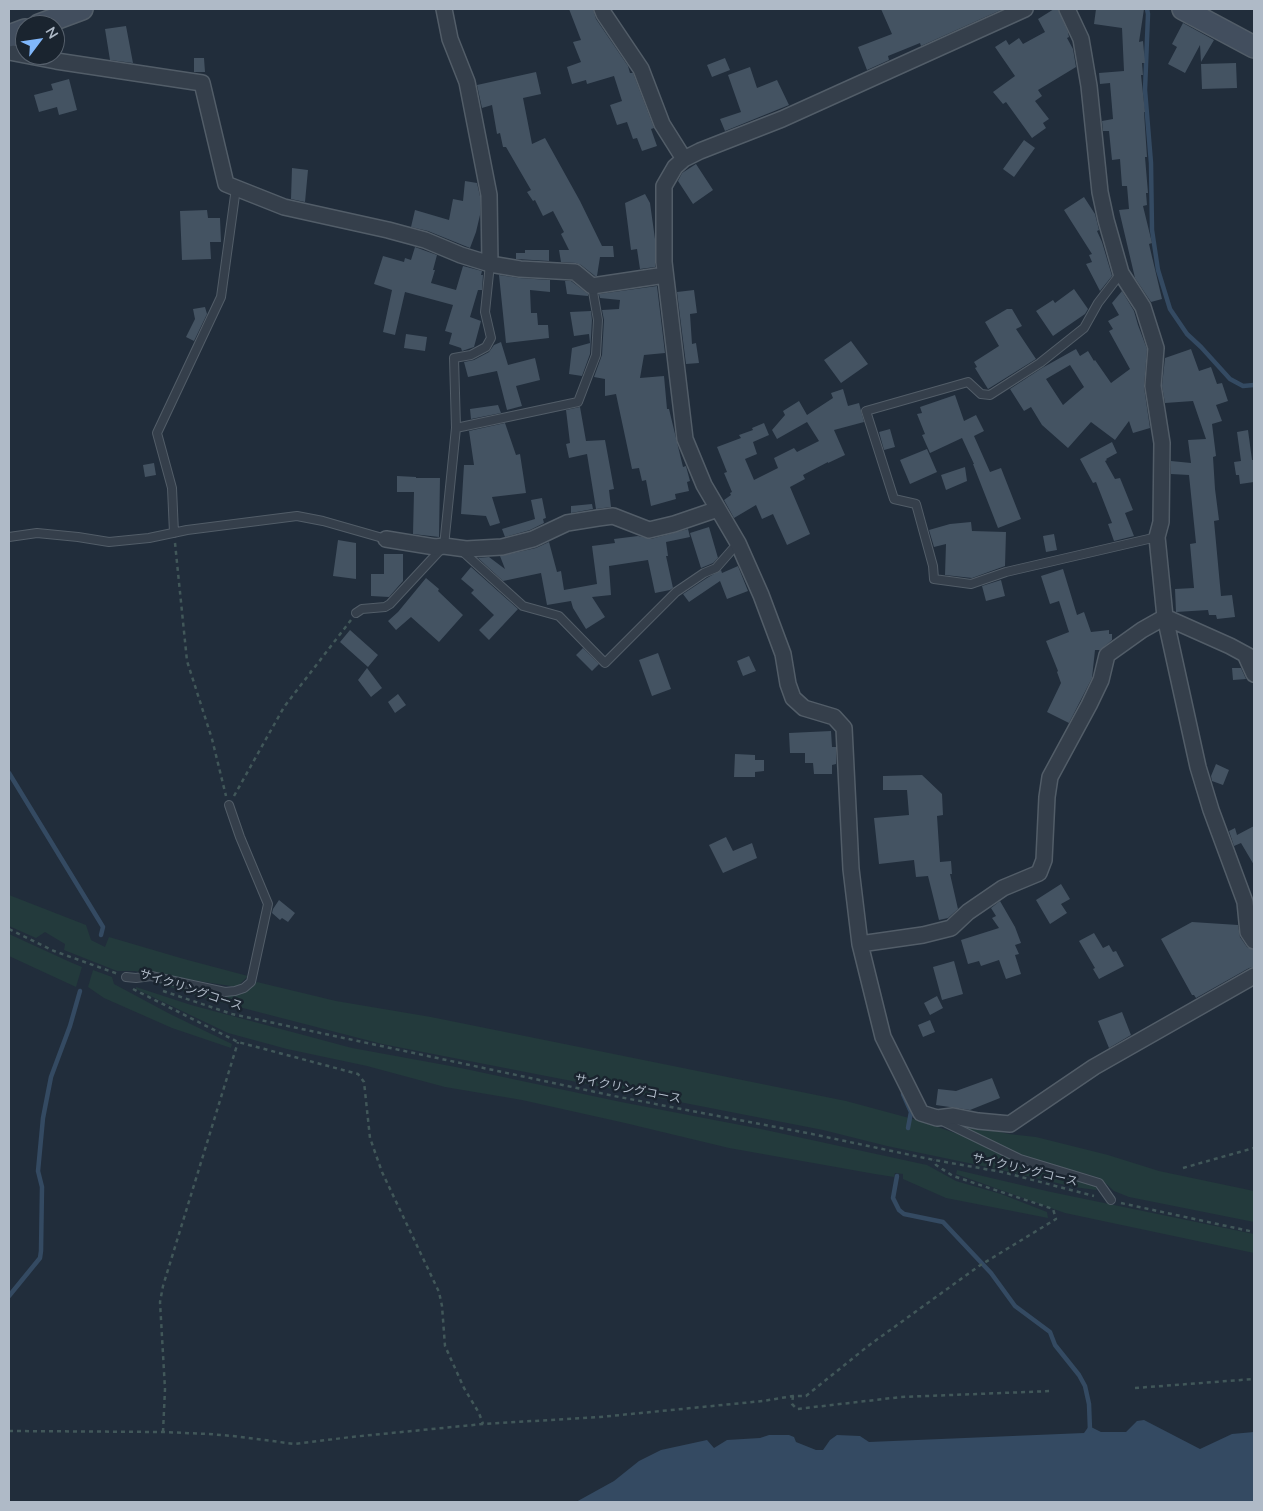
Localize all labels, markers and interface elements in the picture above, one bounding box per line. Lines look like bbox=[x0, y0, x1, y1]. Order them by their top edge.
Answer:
north arrow bbox=[15, 15, 65, 65]
text: N bbox=[42, 24, 62, 42]
street label: サイクリングコース bbox=[137, 966, 245, 1014]
street label: サイクリングコース bbox=[574, 1072, 682, 1106]
street label: サイクリングコース bbox=[971, 1151, 1079, 1189]

